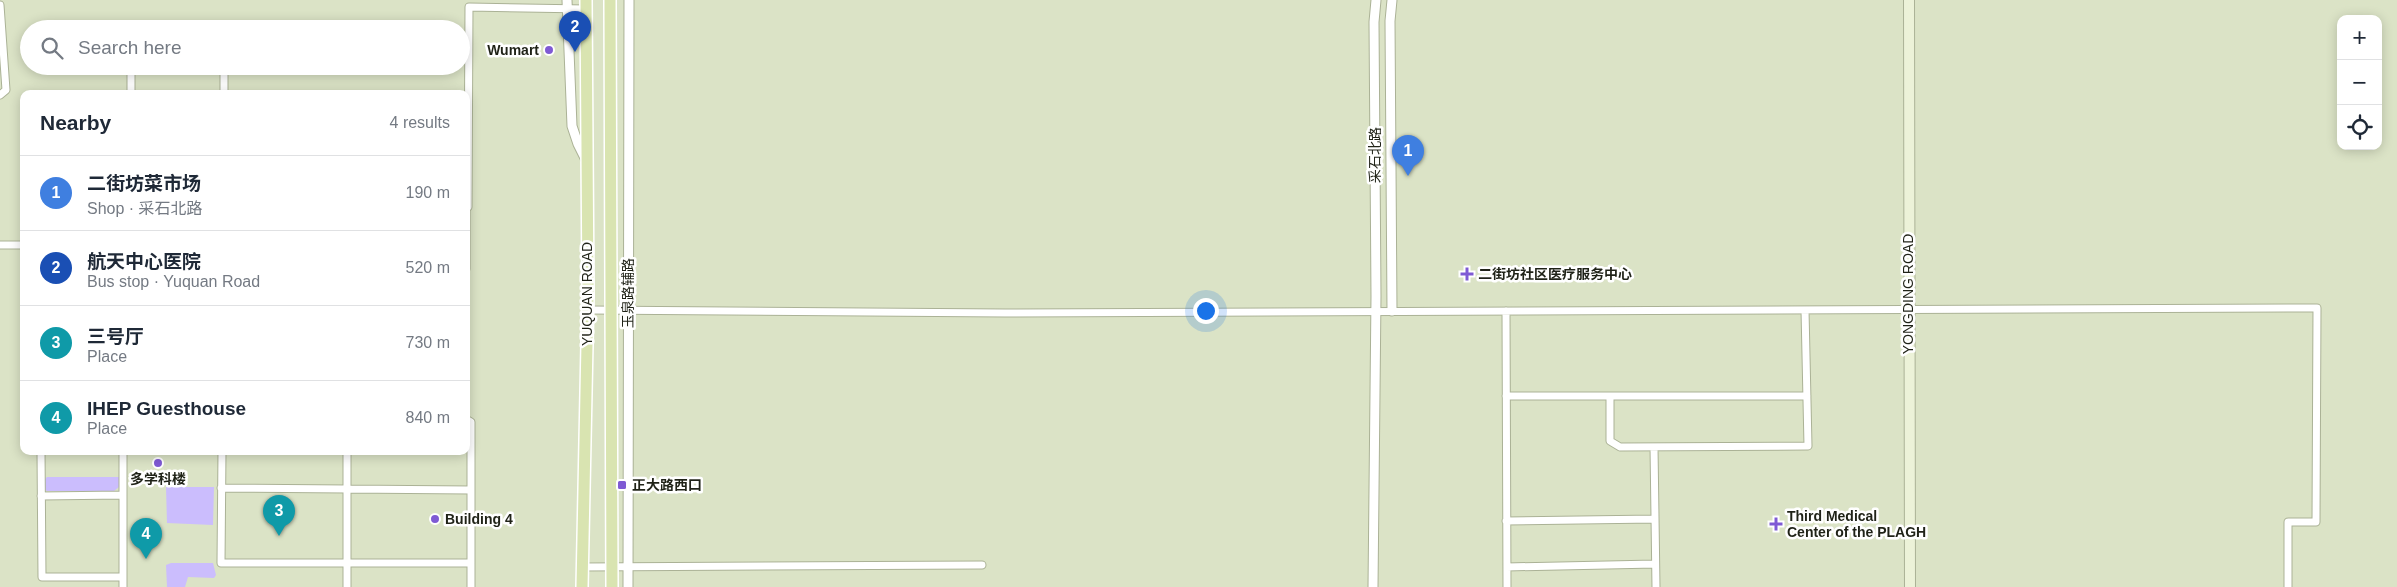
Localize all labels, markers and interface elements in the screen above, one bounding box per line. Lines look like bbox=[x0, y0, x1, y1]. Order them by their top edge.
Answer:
pin: 2 bbox=[559, 11, 591, 52]
map controls bbox=[2337, 15, 2382, 150]
button: + bbox=[2337, 15, 2382, 60]
search box bbox=[20, 20, 470, 75]
icon: search bbox=[38, 34, 66, 62]
text: Search here bbox=[78, 37, 182, 58]
place label: Wumart bbox=[487, 42, 539, 58]
marker: Wumart bbox=[543, 44, 555, 56]
button: − bbox=[2337, 60, 2382, 105]
button: locate bbox=[2337, 105, 2382, 150]
text: Nearby bbox=[40, 111, 111, 134]
text: 4 results bbox=[390, 114, 450, 131]
street label: 采石北路 bbox=[1367, 127, 1383, 183]
pin: 1 bbox=[1392, 135, 1424, 176]
text: 二街坊菜市场 bbox=[87, 173, 201, 194]
text: 1 bbox=[52, 184, 60, 201]
text: 190 m bbox=[406, 184, 450, 201]
text: Shop · 采石北路 bbox=[87, 200, 203, 217]
street label: YONGDING ROAD bbox=[1900, 234, 1916, 354]
street label: YUQUAN ROAD bbox=[579, 242, 595, 346]
text: 航天中心医院 bbox=[87, 251, 201, 272]
street label: 玉泉路辅路 bbox=[620, 258, 636, 328]
text: 2 bbox=[52, 259, 60, 276]
text: 520 m bbox=[406, 259, 450, 276]
place label: 二街坊社区医疗服务中心 bbox=[1478, 266, 1632, 282]
marker: 二街坊社区医疗服务中心 bbox=[1460, 267, 1474, 281]
text: Bus stop · Yuquan Road bbox=[87, 273, 260, 290]
your location bbox=[1193, 298, 1219, 324]
text: 三号厅 bbox=[87, 326, 144, 347]
text: 3 bbox=[52, 334, 60, 351]
text: 730 m bbox=[406, 334, 450, 351]
text: Place bbox=[87, 348, 127, 365]
text: IHEP Guesthouse bbox=[87, 398, 246, 419]
text: 4 bbox=[52, 409, 60, 426]
text: 840 m bbox=[406, 409, 450, 426]
text: Place bbox=[87, 420, 127, 437]
marker: 多学科楼 bbox=[152, 457, 164, 469]
place label: 多学科楼 bbox=[130, 471, 186, 487]
place label: 正大路西口 bbox=[632, 477, 702, 493]
marker: 正大路西口 bbox=[616, 479, 628, 491]
pin: 3 bbox=[263, 495, 295, 536]
place label: Third Medical Center of the PLAGH bbox=[1787, 508, 1926, 540]
place label: Building 4 bbox=[445, 511, 513, 527]
marker: Building 4 bbox=[429, 513, 441, 525]
marker: Third Medical Center of the PLAGH bbox=[1769, 517, 1783, 531]
pin: 4 bbox=[130, 518, 162, 559]

